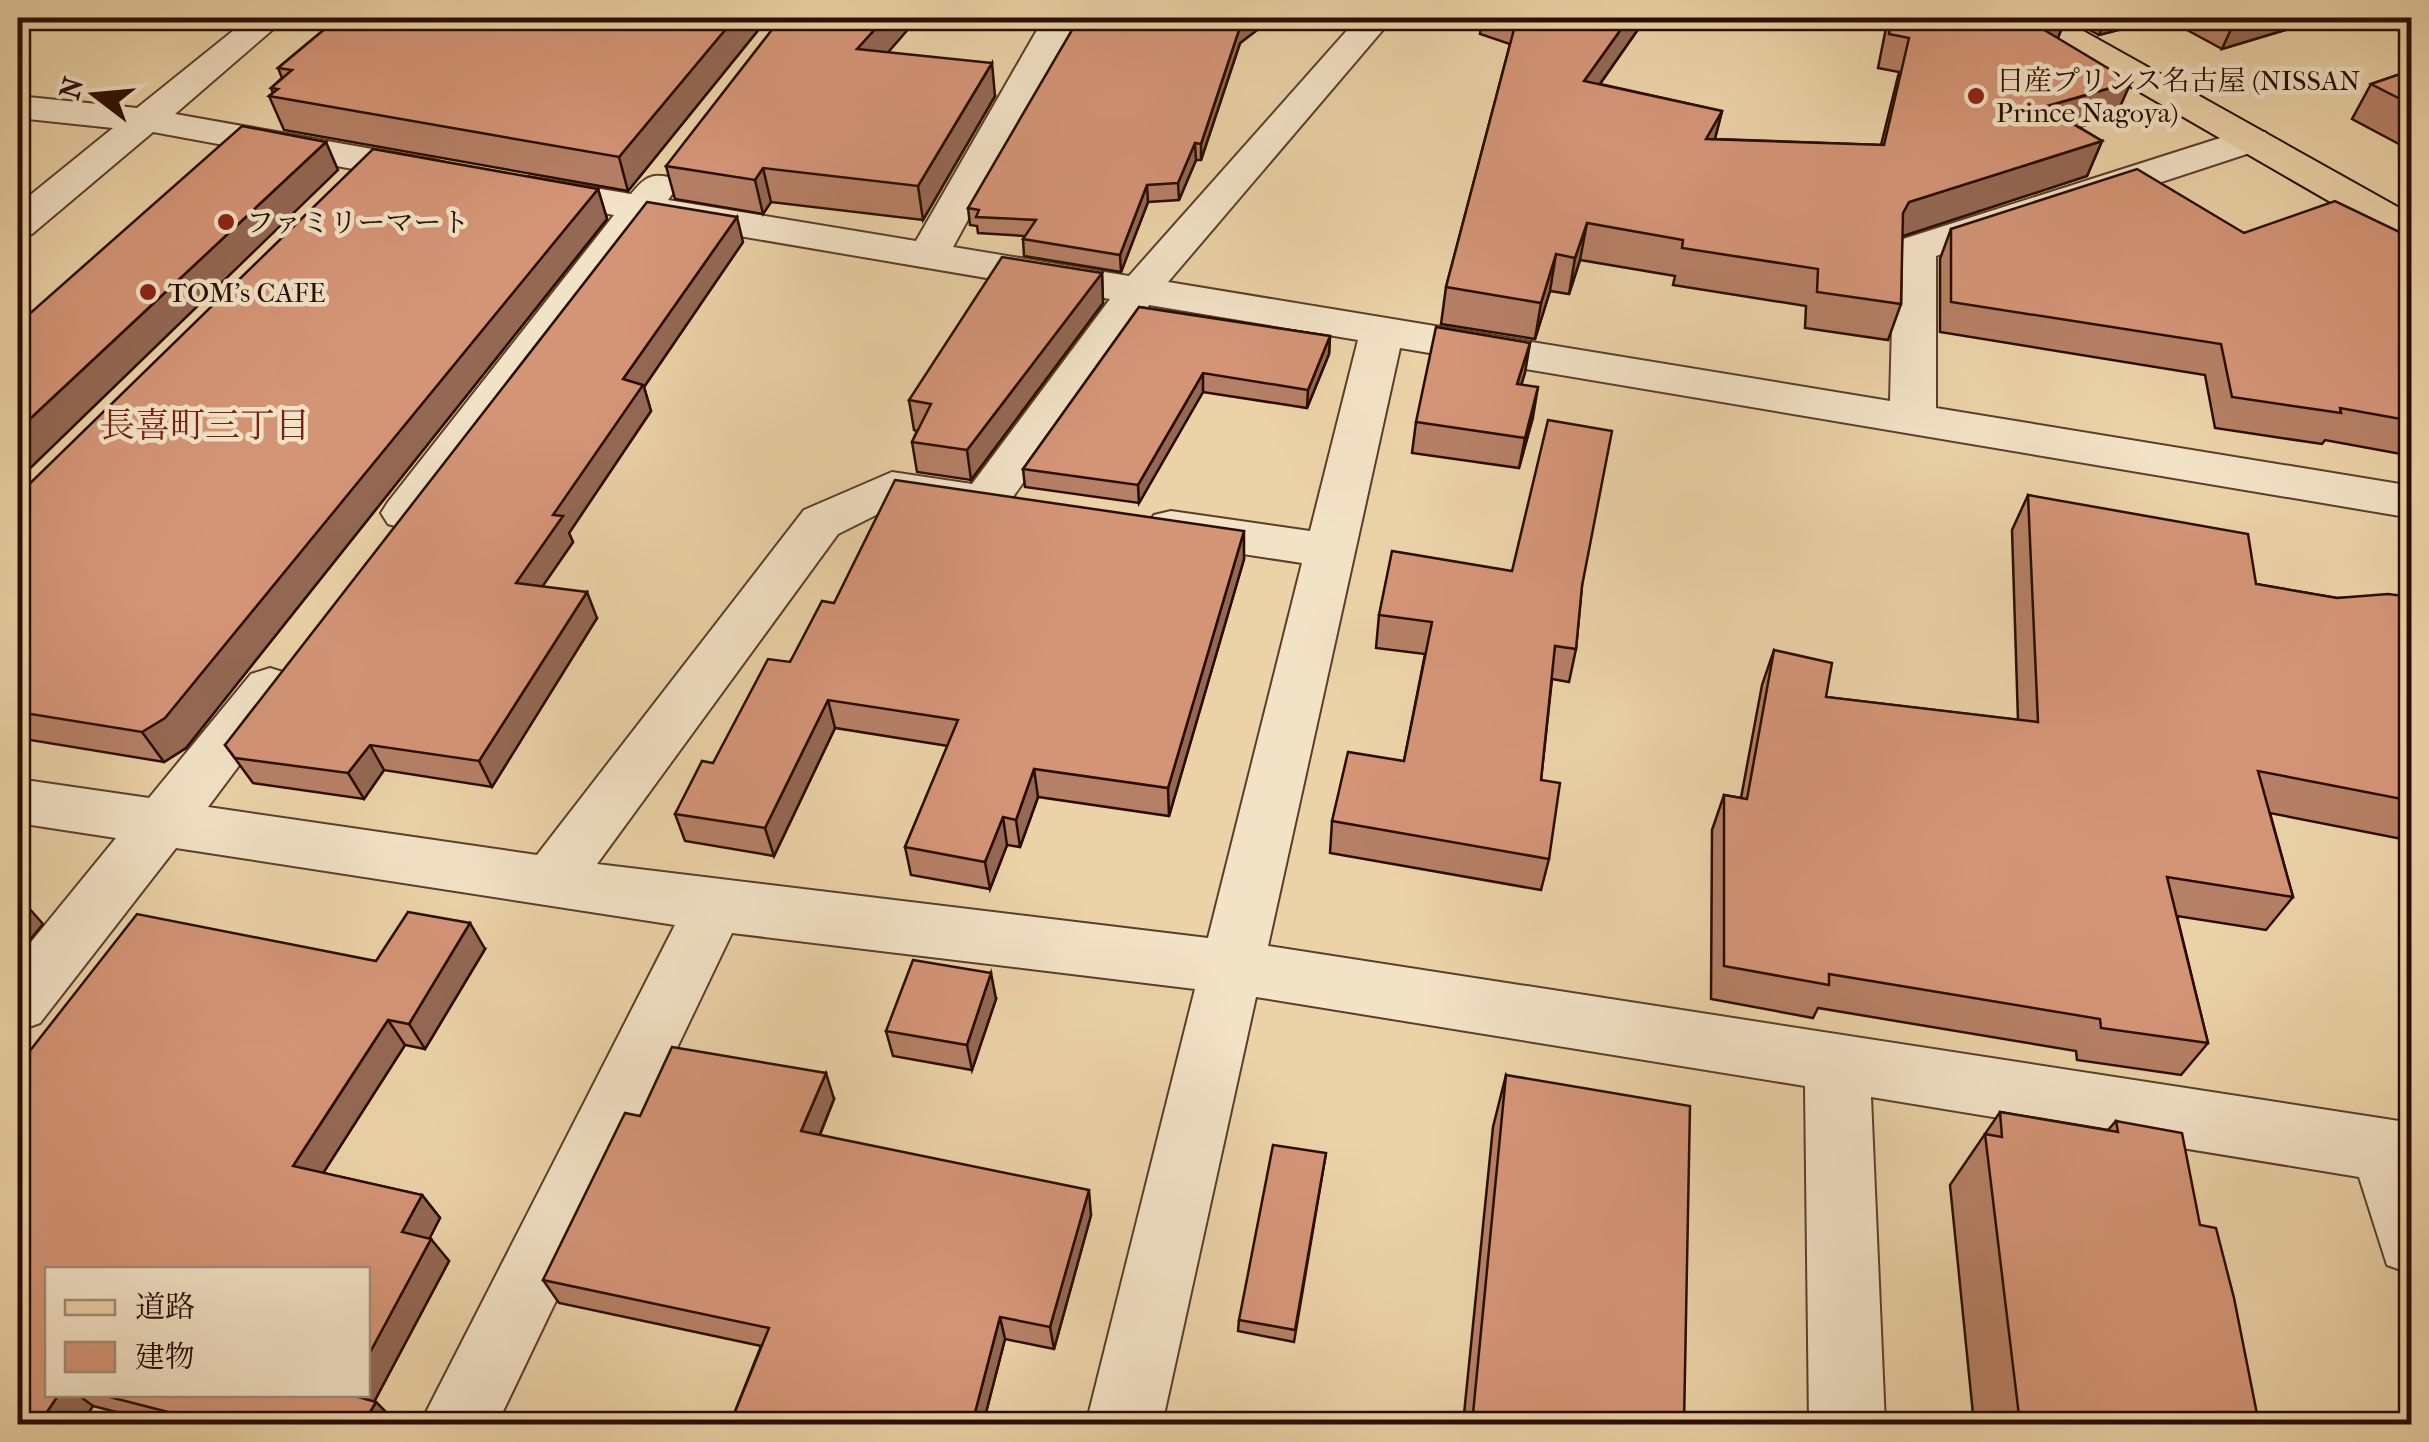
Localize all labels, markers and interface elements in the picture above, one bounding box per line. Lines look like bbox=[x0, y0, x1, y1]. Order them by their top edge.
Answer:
north arrow bbox=[45, 45, 145, 145]
place label: 日産プリンス名古屋 (NISSAN Prince Nagoya) bbox=[1996, 64, 2360, 129]
text: N bbox=[53, 73, 90, 103]
marker: 日産プリンス名古屋 (NISSAN Prince Nagoya) bbox=[1965, 85, 1987, 107]
place label: ファミリーマート bbox=[246, 206, 469, 239]
marker: ファミリーマート bbox=[215, 211, 237, 233]
place label: TOM's CAFE bbox=[168, 276, 326, 309]
marker: TOM's CAFE bbox=[137, 281, 159, 303]
district label: 長喜町三丁目 bbox=[100, 405, 310, 446]
legend bbox=[45, 1267, 370, 1397]
text: 道路 bbox=[135, 1290, 195, 1325]
text: 建物 bbox=[135, 1340, 195, 1375]

